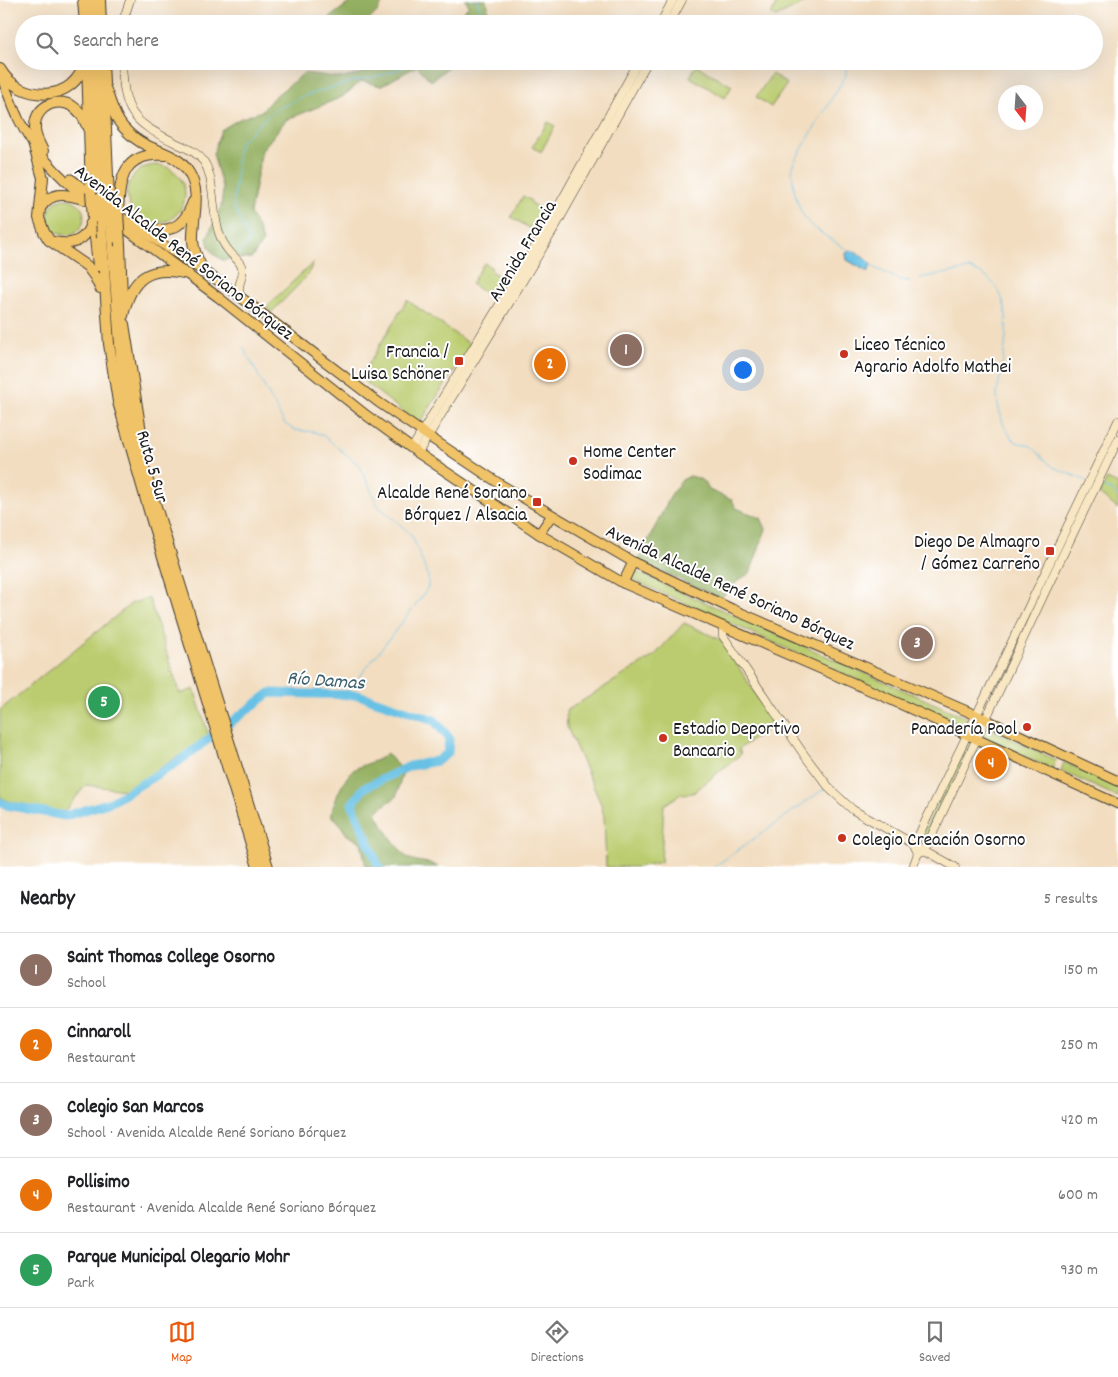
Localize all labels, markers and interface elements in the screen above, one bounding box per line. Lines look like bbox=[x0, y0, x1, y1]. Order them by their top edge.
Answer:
search box bbox=[15, 15, 1103, 70]
icon: search bbox=[33, 29, 61, 57]
text: Search here bbox=[73, 29, 159, 56]
north arrow bbox=[998, 85, 1043, 130]
street label: Avenida Alcalde René Soriano Bórquez bbox=[67, 159, 298, 348]
street label: Avenida Francia bbox=[483, 195, 566, 308]
pin: 1 bbox=[610, 331, 642, 369]
place label: Liceo Técnico Agrario Adolfo Mathei bbox=[854, 333, 1012, 382]
place label: Francia / Luisa Schöner bbox=[351, 340, 449, 389]
pin: 2 bbox=[534, 345, 566, 383]
marker: Liceo Técnico Agrario Adolfo Mathei bbox=[838, 348, 850, 360]
marker: Francia / Luisa Schöner bbox=[453, 355, 465, 367]
your location bbox=[730, 357, 756, 383]
street label: Ruta 5 Sur bbox=[127, 427, 174, 506]
place label: Home Center Sodimac bbox=[583, 440, 676, 489]
marker: Home Center Sodimac bbox=[567, 455, 579, 467]
place label: Alcalde René Soriano Bórquez / Alsacia bbox=[377, 481, 528, 530]
marker: Alcalde René Soriano Bórquez / Alsacia bbox=[531, 496, 543, 508]
street label: Avenida Alcalde René Soriano Bórquez bbox=[600, 519, 859, 659]
place label: Diego De Almagro / Gómez Carreño bbox=[914, 530, 1040, 579]
marker: Diego De Almagro / Gómez Carreño bbox=[1044, 545, 1056, 557]
pin: 3 bbox=[901, 624, 933, 662]
water label: Río Damas bbox=[286, 665, 366, 699]
pin: 5 bbox=[88, 683, 120, 721]
place label: Estadio Deportivo Bancario bbox=[673, 717, 800, 766]
place label: Panadería Pool bbox=[911, 717, 1017, 744]
marker: Panadería Pool bbox=[1021, 721, 1033, 733]
marker: Estadio Deportivo Bancario bbox=[657, 732, 669, 744]
pin: 4 bbox=[975, 744, 1007, 782]
place label: Colegio Creación Osorno bbox=[852, 828, 1025, 855]
marker: Colegio Creación Osorno bbox=[836, 832, 848, 844]
text: Nearby bbox=[20, 885, 75, 915]
text: 5 results bbox=[1044, 888, 1098, 911]
text: Saint Thomas College Osorno bbox=[67, 945, 275, 972]
text: 1 bbox=[34, 959, 38, 982]
text: 150 m bbox=[1064, 959, 1098, 982]
text: School bbox=[67, 972, 106, 995]
text: Cinnaroll bbox=[67, 1020, 131, 1047]
text: 2 bbox=[33, 1034, 40, 1057]
text: 250 m bbox=[1060, 1034, 1098, 1057]
text: Restaurant bbox=[67, 1047, 136, 1070]
text: Colegio San Marcos bbox=[67, 1095, 204, 1122]
text: 3 bbox=[32, 1109, 40, 1132]
text: 420 m bbox=[1061, 1109, 1098, 1132]
text: School · Avenida Alcalde René Soriano Bórquez bbox=[67, 1122, 346, 1145]
text: Pollisimo bbox=[67, 1170, 130, 1197]
text: 4 bbox=[33, 1184, 39, 1207]
text: 600 m bbox=[1058, 1184, 1098, 1207]
text: Restaurant · Avenida Alcalde René Soriano Bórquez bbox=[67, 1197, 376, 1220]
text: Parque Municipal Olegario Mohr bbox=[67, 1245, 290, 1272]
text: 5 bbox=[32, 1259, 40, 1282]
text: 930 m bbox=[1060, 1259, 1098, 1282]
text: Park bbox=[67, 1272, 94, 1295]
tab: Map bbox=[168, 1318, 196, 1368]
tab: Directions bbox=[531, 1318, 584, 1368]
tab: Saved bbox=[919, 1318, 950, 1368]

